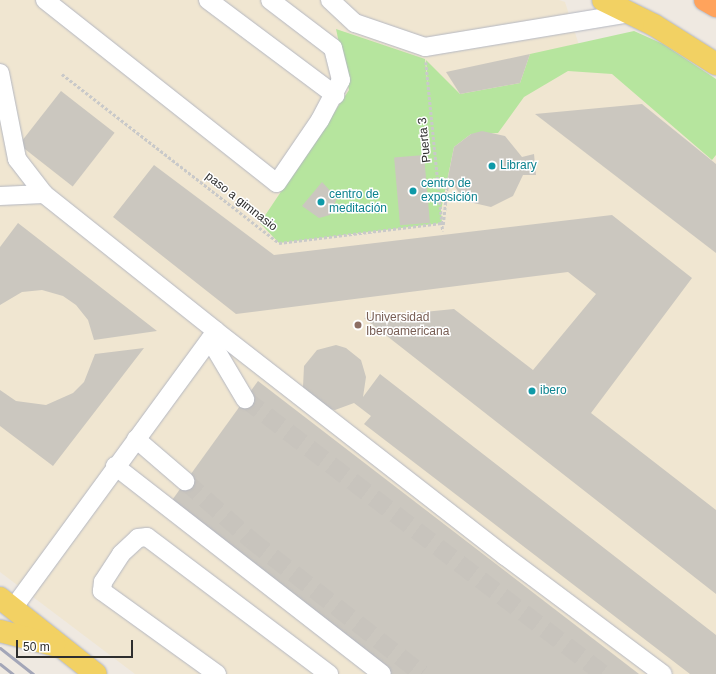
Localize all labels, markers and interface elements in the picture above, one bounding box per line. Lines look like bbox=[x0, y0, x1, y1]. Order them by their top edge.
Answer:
street label: Puerta 3 bbox=[415, 117, 435, 163]
place label: Library bbox=[500, 159, 537, 173]
marker: Library bbox=[487, 161, 497, 171]
street label: paso a gimnasio bbox=[202, 169, 280, 235]
place label: centro de exposición bbox=[421, 177, 478, 205]
marker: centro de exposición bbox=[408, 186, 418, 196]
place label: centro de meditación bbox=[329, 188, 387, 216]
marker: centro de meditación bbox=[316, 197, 326, 207]
place label: Universidad Iberoamericana bbox=[366, 311, 449, 339]
marker: Universidad Iberoamericana bbox=[353, 320, 363, 330]
place label: ibero bbox=[540, 384, 567, 398]
marker: ibero bbox=[527, 386, 537, 396]
scale bar bbox=[18, 632, 135, 658]
text: 50 m bbox=[23, 640, 50, 654]

